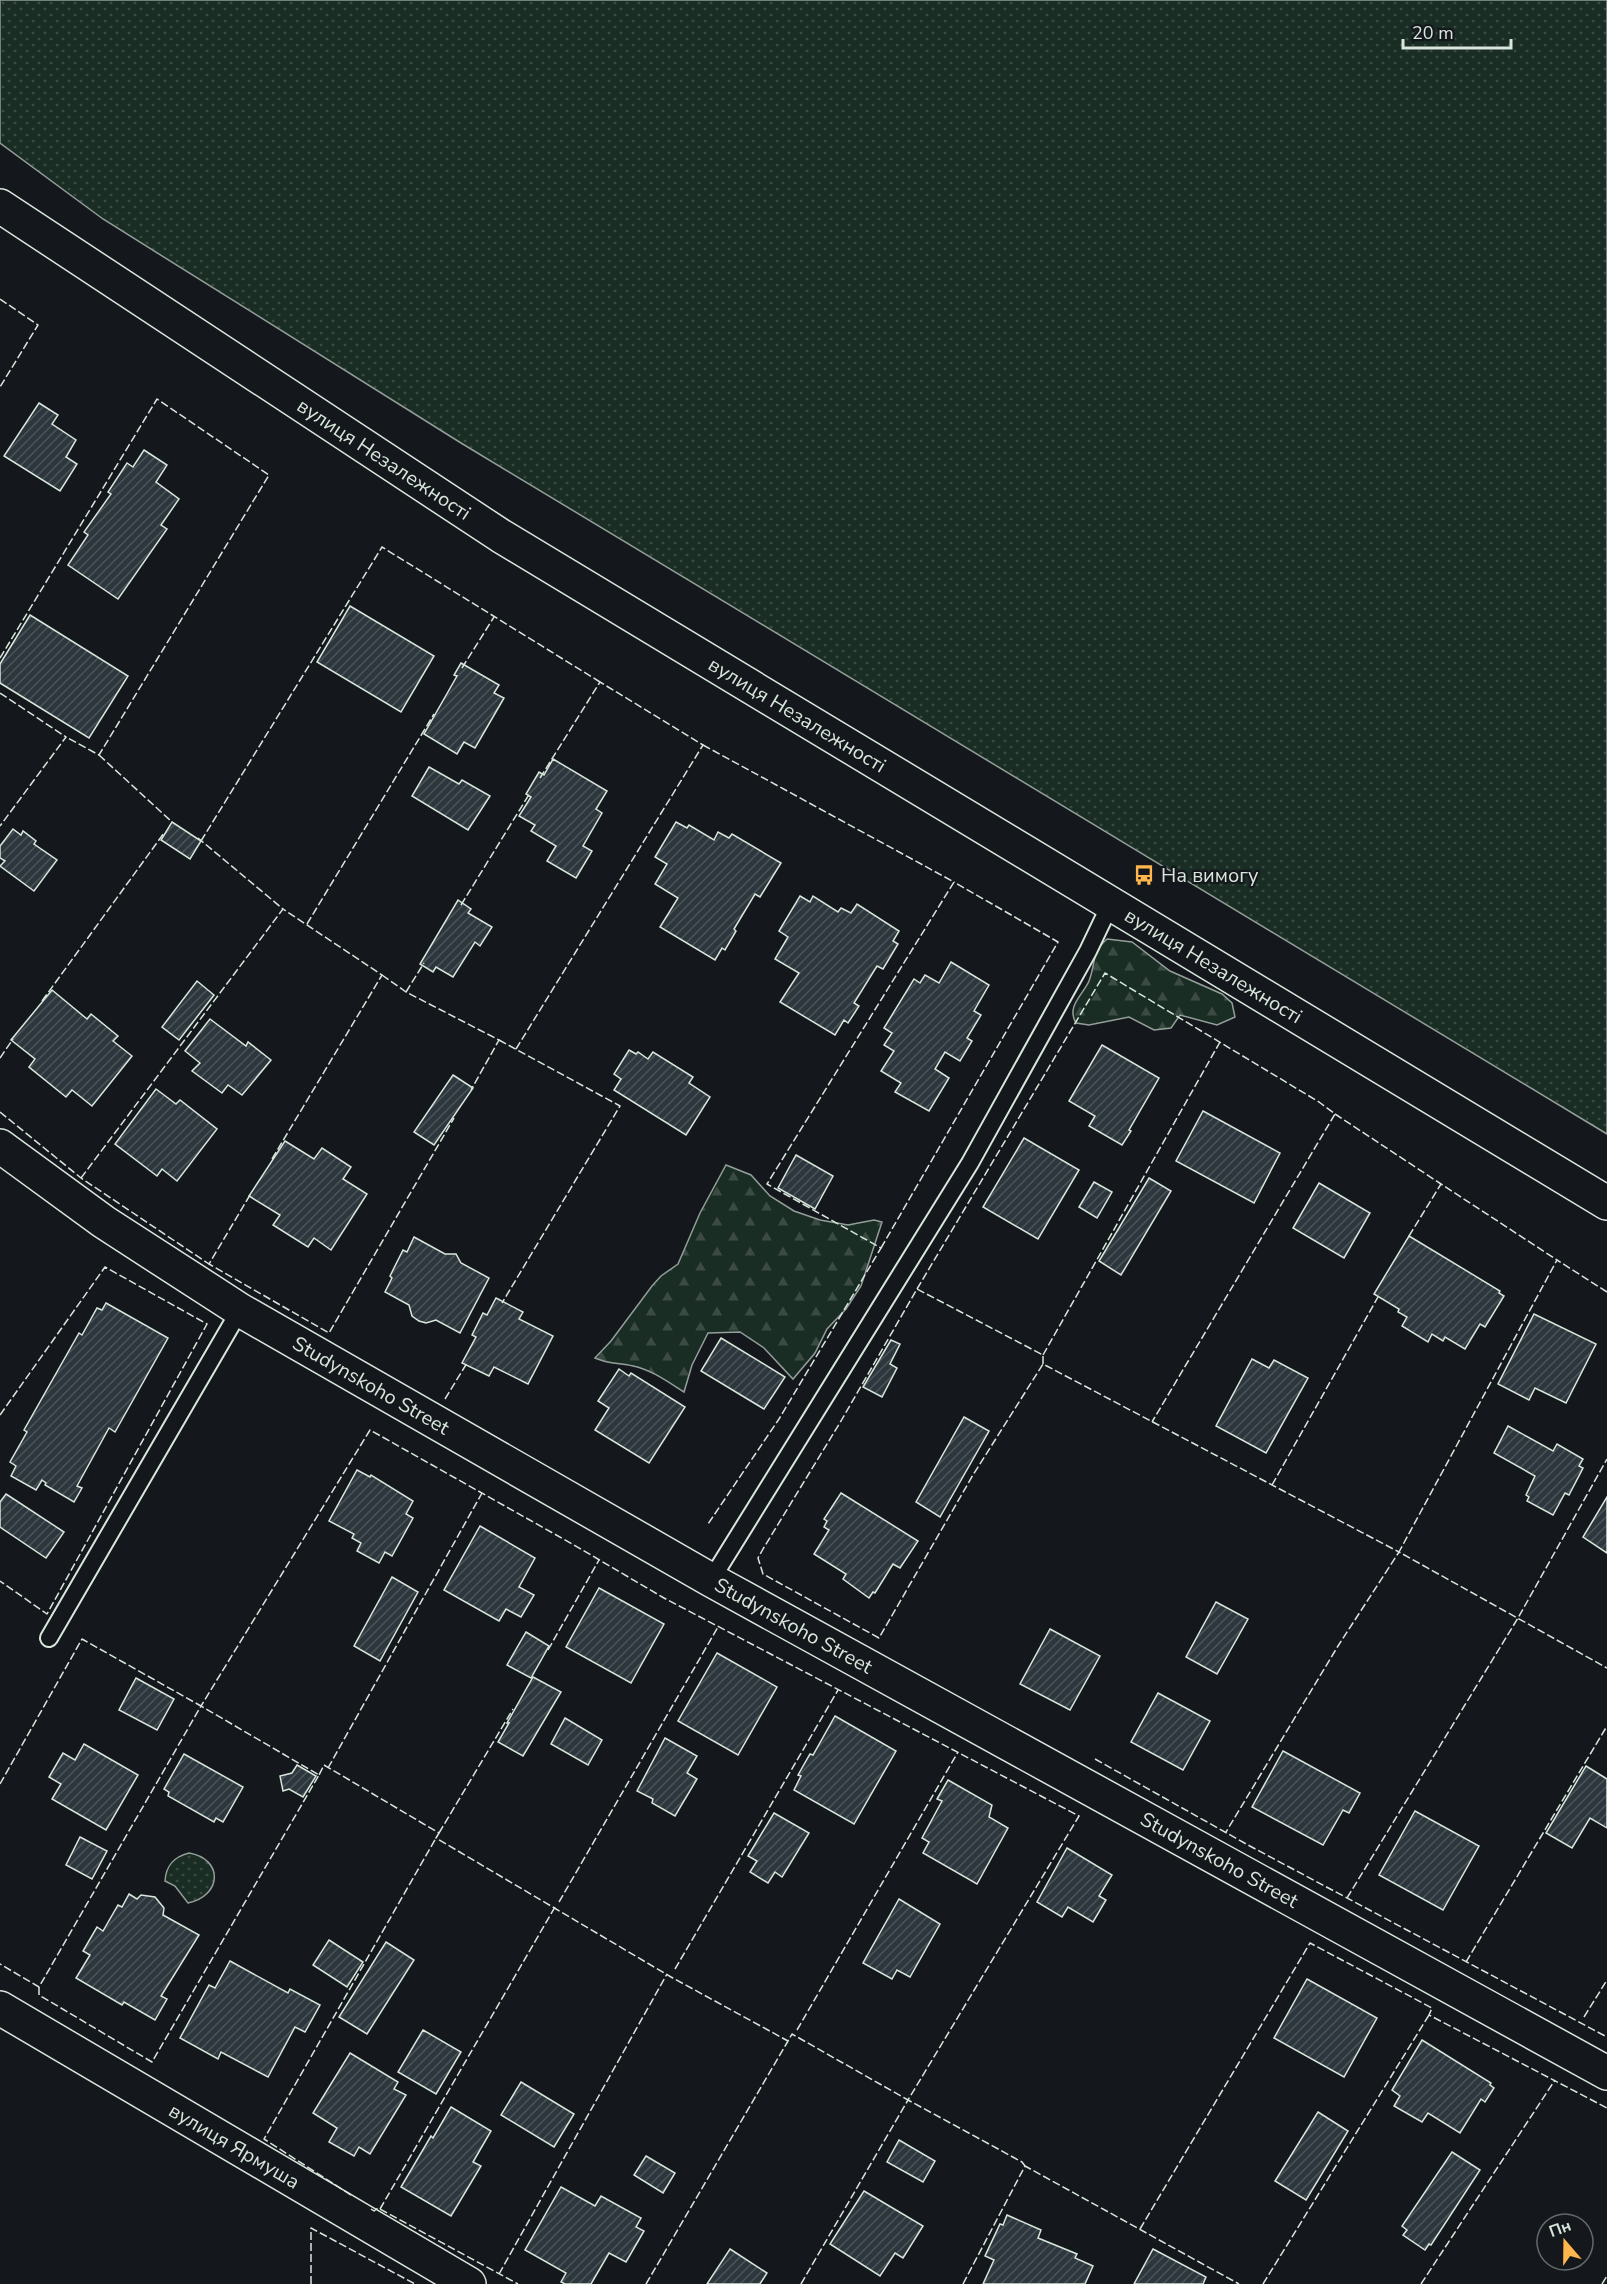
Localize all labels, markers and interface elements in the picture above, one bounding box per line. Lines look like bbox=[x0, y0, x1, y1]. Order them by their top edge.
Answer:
scale bar bbox=[1403, 12, 1511, 50]
text: 20 m bbox=[1412, 21, 1454, 45]
street label: вулиця Незалежності bbox=[292, 392, 476, 526]
street label: вулиця Незалежності bbox=[703, 651, 891, 779]
place label: На вимогу bbox=[1161, 862, 1259, 889]
bus stop icon: На вимогу bbox=[1132, 863, 1156, 887]
street label: вулиця Незалежності bbox=[1120, 902, 1307, 1030]
street label: Studynskoho Street bbox=[288, 1330, 455, 1441]
street label: Studynskoho Street bbox=[710, 1571, 878, 1680]
street label: Studynskoho Street bbox=[1136, 1805, 1304, 1915]
street label: вулиця Ярмуша bbox=[164, 2097, 305, 2195]
north arrow bbox=[1535, 2212, 1595, 2272]
text: Пн bbox=[1546, 2215, 1574, 2243]

